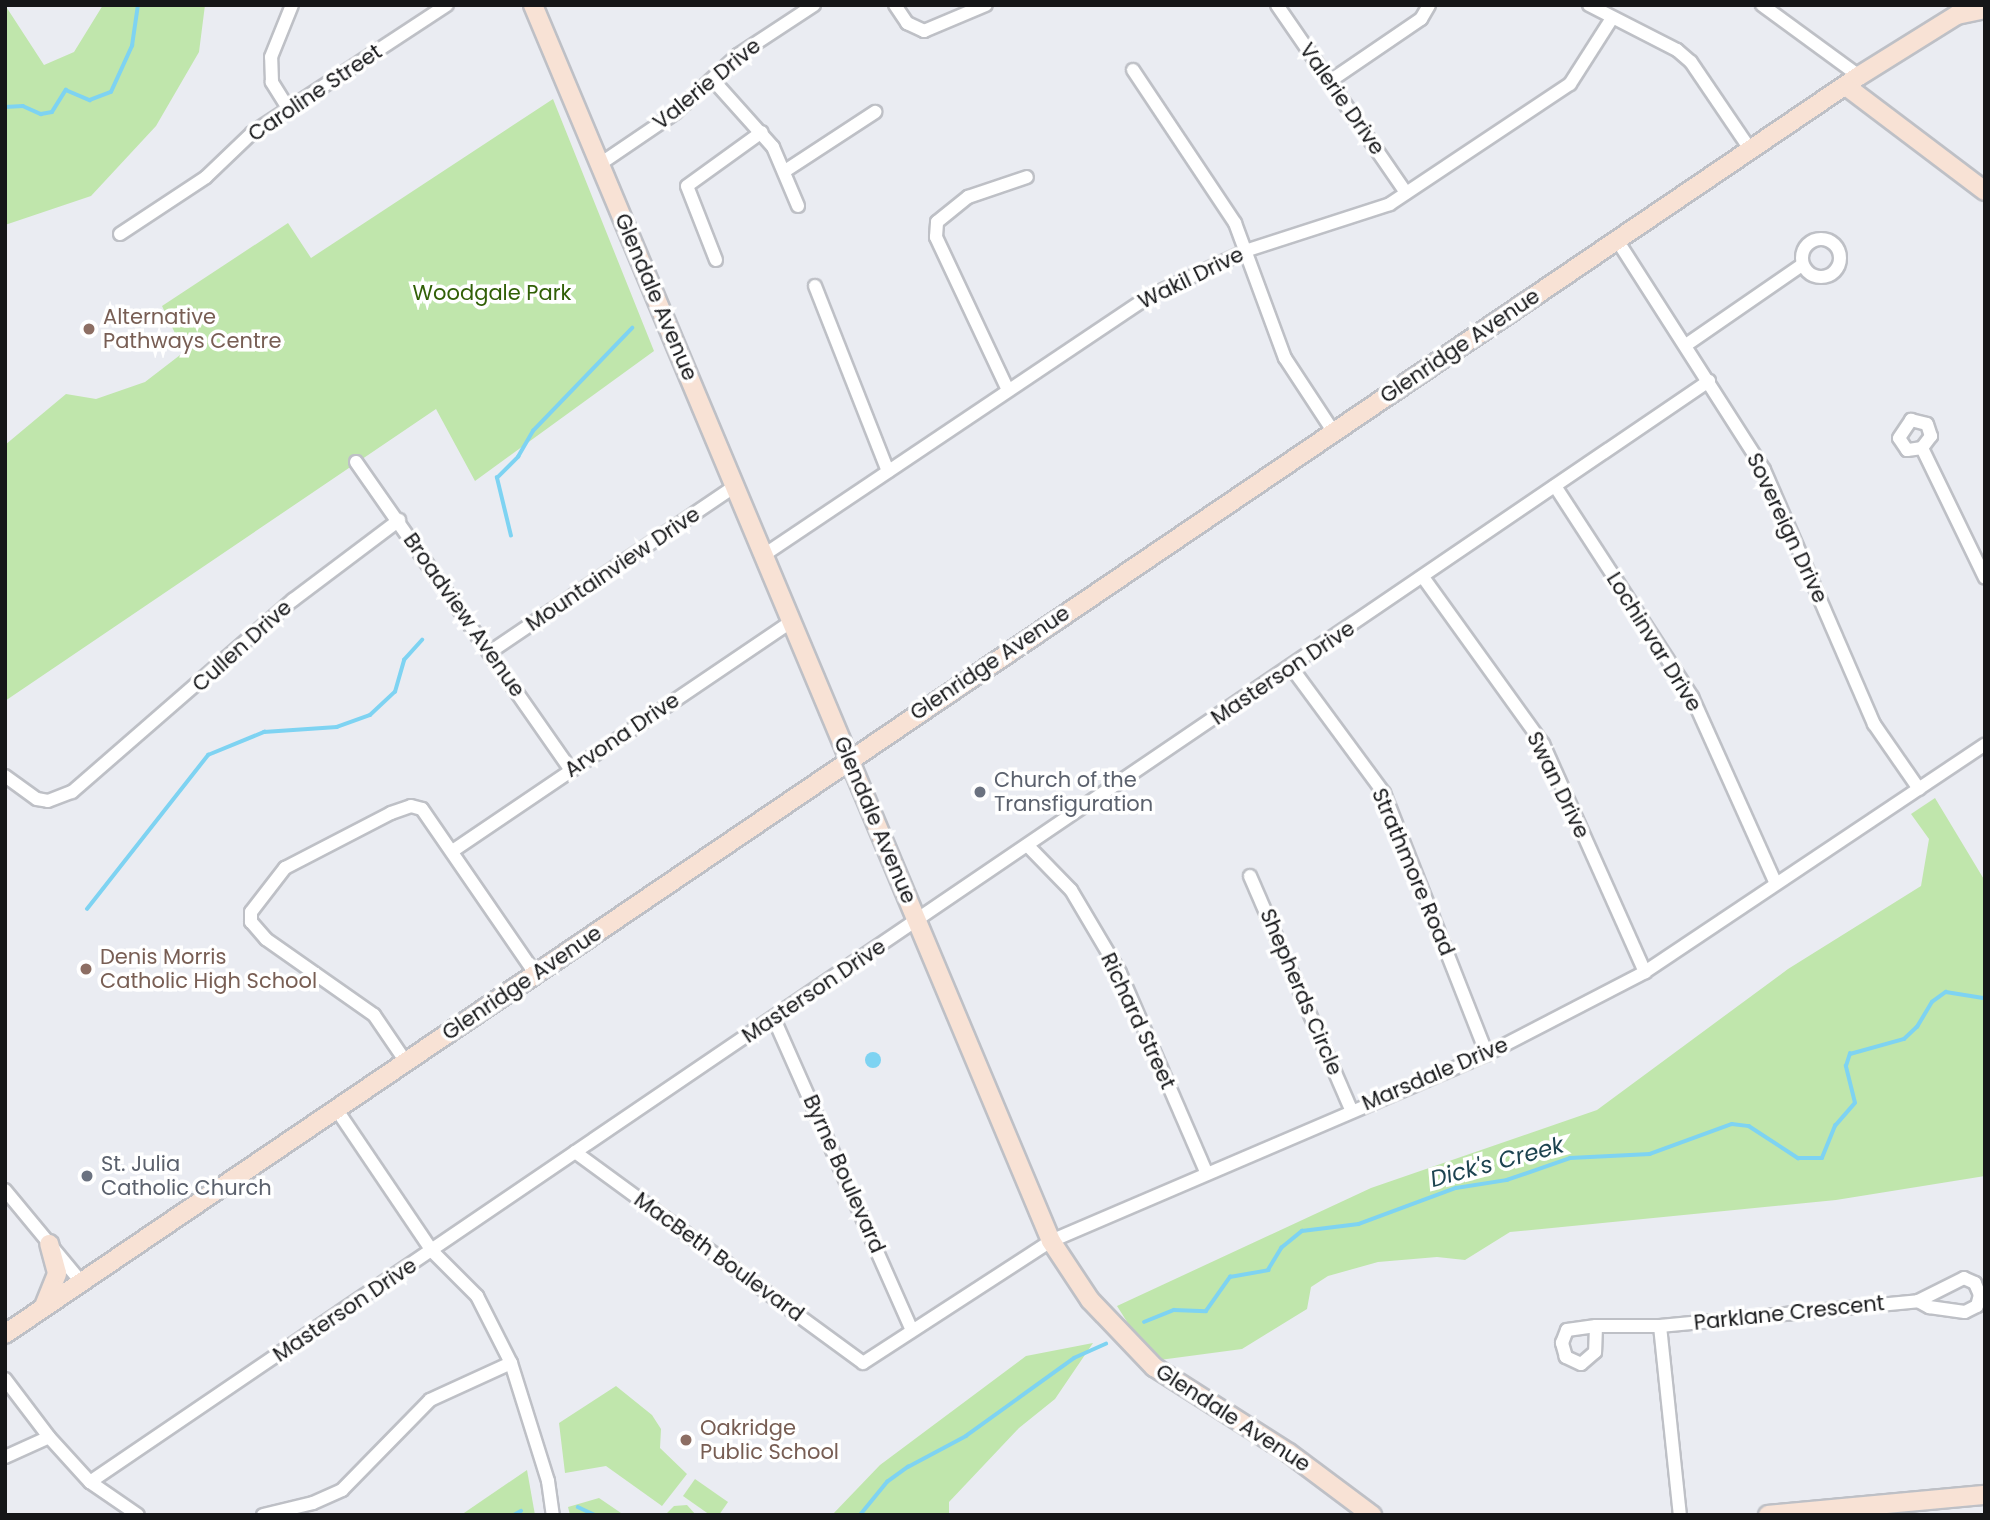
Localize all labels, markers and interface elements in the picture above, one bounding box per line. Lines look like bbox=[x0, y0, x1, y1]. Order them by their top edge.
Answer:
street label: Valerie Drive bbox=[648, 33, 766, 135]
street label: Valerie Drive bbox=[1294, 38, 1390, 160]
street label: Caroline Street bbox=[243, 39, 387, 147]
street label: Glendale Avenue bbox=[609, 210, 703, 384]
street label: Wakil Drive bbox=[1134, 242, 1248, 314]
park label: Woodgale Park bbox=[413, 280, 571, 306]
street label: Glenridge Avenue bbox=[1376, 283, 1544, 409]
place label: Alternative Pathways Centre bbox=[103, 304, 281, 354]
marker: Alternative Pathways Centre bbox=[81, 321, 97, 337]
street label: Sovereign Drive bbox=[1741, 449, 1833, 607]
street label: Mountainview Drive bbox=[521, 501, 705, 637]
street label: Broadview Avenue bbox=[398, 528, 530, 702]
street label: Lochinvar Drive bbox=[1601, 568, 1707, 716]
street label: Cullen Drive bbox=[187, 595, 297, 697]
street label: Glenridge Avenue bbox=[906, 600, 1074, 726]
street label: Masterson Drive bbox=[1206, 616, 1360, 730]
street label: Arvona Drive bbox=[560, 687, 684, 783]
street label: Swan Drive bbox=[1521, 728, 1595, 842]
street label: Glendale Avenue bbox=[828, 733, 922, 907]
place label: Church of the Transfiguration bbox=[994, 767, 1153, 817]
marker: Church of the Transfiguration bbox=[972, 784, 988, 800]
street label: Strathmore Road bbox=[1366, 785, 1460, 959]
street label: Shepherds Circle bbox=[1255, 905, 1347, 1079]
street label: Glenridge Avenue bbox=[438, 920, 606, 1046]
street label: Masterson Drive bbox=[737, 934, 891, 1048]
place label: Denis Morris Catholic High School bbox=[100, 944, 317, 994]
street label: Richard Street bbox=[1095, 949, 1181, 1093]
marker: Denis Morris Catholic High School bbox=[78, 961, 94, 977]
street label: Marsdale Drive bbox=[1358, 1032, 1512, 1116]
street label: Byrne Boulevard bbox=[798, 1091, 890, 1257]
water label: Dick's Creek bbox=[1427, 1131, 1567, 1193]
place label: St. Julia Catholic Church bbox=[101, 1151, 272, 1201]
marker: St. Julia Catholic Church bbox=[79, 1168, 95, 1184]
street label: MacBeth Boulevard bbox=[629, 1187, 809, 1327]
street label: Masterson Drive bbox=[268, 1253, 422, 1367]
street label: Parklane Crescent bbox=[1693, 1290, 1885, 1336]
street label: Glendale Avenue bbox=[1151, 1359, 1315, 1477]
place label: Oakridge Public School bbox=[700, 1415, 839, 1465]
marker: Oakridge Public School bbox=[678, 1432, 694, 1448]

